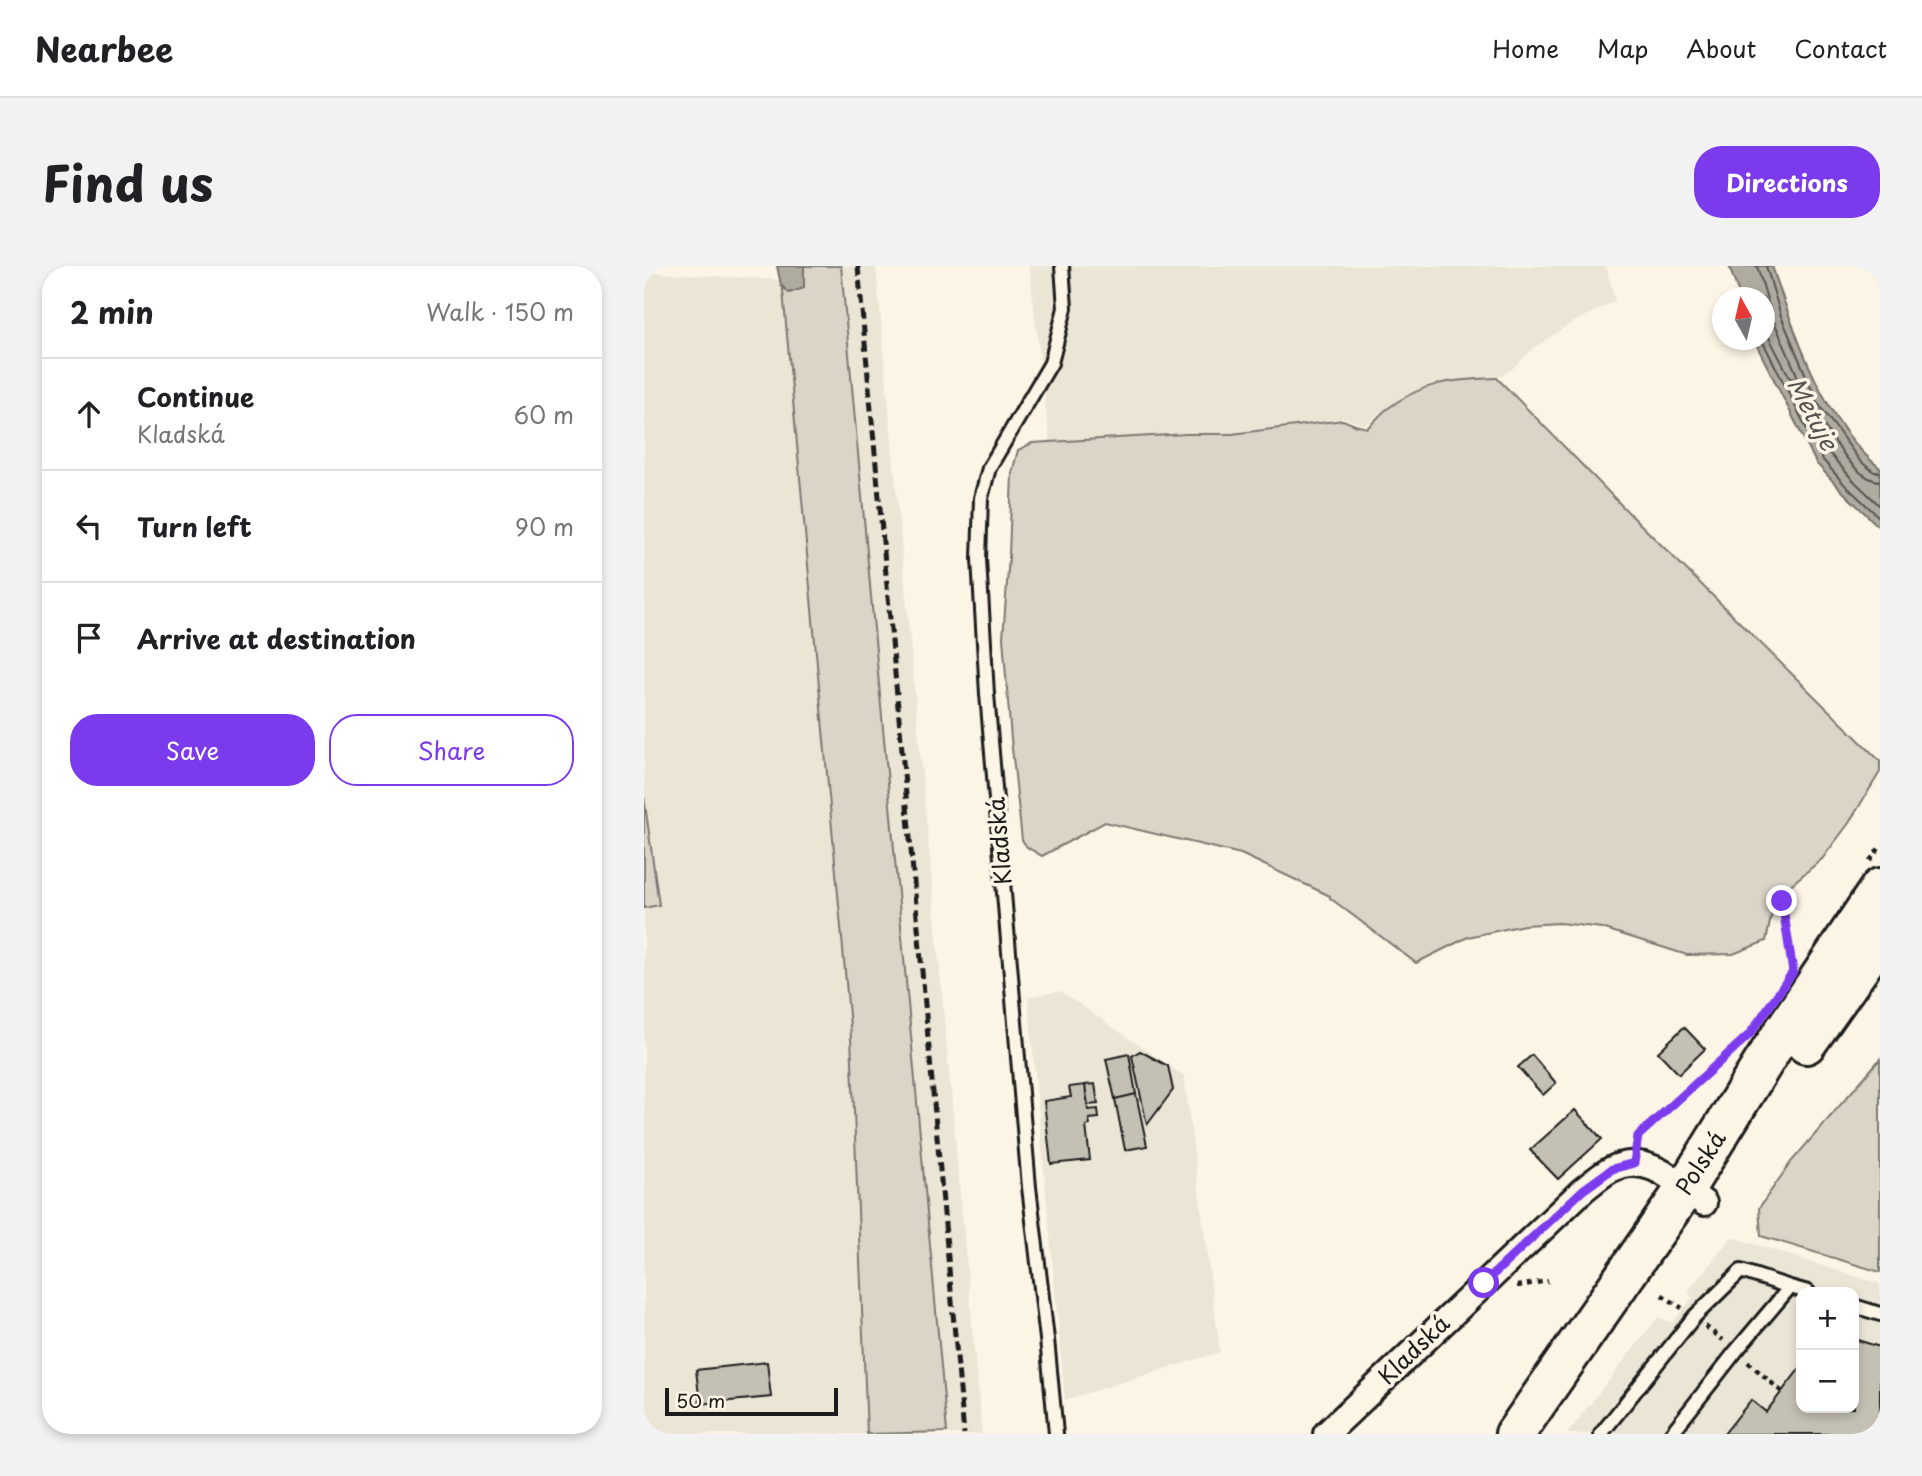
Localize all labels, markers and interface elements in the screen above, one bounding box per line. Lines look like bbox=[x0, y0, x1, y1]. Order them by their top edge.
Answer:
text: Nearbee bbox=[35, 23, 173, 73]
text: Home bbox=[1492, 30, 1559, 66]
text: Map bbox=[1597, 30, 1648, 66]
text: About bbox=[1686, 30, 1756, 66]
text: Contact bbox=[1794, 30, 1887, 66]
text: Find us bbox=[42, 145, 213, 219]
button: Directions bbox=[1694, 146, 1880, 218]
north arrow bbox=[1712, 287, 1775, 350]
text: 2 min bbox=[70, 289, 154, 334]
text: Walk · 150 m bbox=[426, 294, 574, 329]
water label: Metuje bbox=[1780, 370, 1848, 457]
text: Continue bbox=[137, 377, 254, 416]
icon: ahead bbox=[70, 395, 108, 433]
text: 60 m bbox=[514, 397, 574, 432]
text: Kladská bbox=[137, 416, 225, 451]
icon: left bbox=[70, 507, 108, 545]
text: Turn left bbox=[137, 507, 252, 546]
text: 90 m bbox=[515, 509, 574, 544]
icon: arrive bbox=[70, 619, 108, 657]
text: Arrive at destination bbox=[137, 619, 416, 658]
button: Save bbox=[70, 714, 315, 786]
button: Share bbox=[329, 714, 574, 786]
street label: Kladská bbox=[977, 795, 1020, 886]
route end bbox=[1766, 885, 1797, 916]
street label: Polská bbox=[1666, 1123, 1734, 1201]
route start bbox=[1468, 1267, 1499, 1298]
map controls bbox=[1796, 1287, 1859, 1413]
button: + bbox=[1796, 1287, 1859, 1350]
street label: Kladská bbox=[1369, 1305, 1457, 1392]
button: − bbox=[1796, 1350, 1859, 1413]
scale bar bbox=[665, 1385, 838, 1417]
text: 50 m bbox=[676, 1386, 725, 1414]

